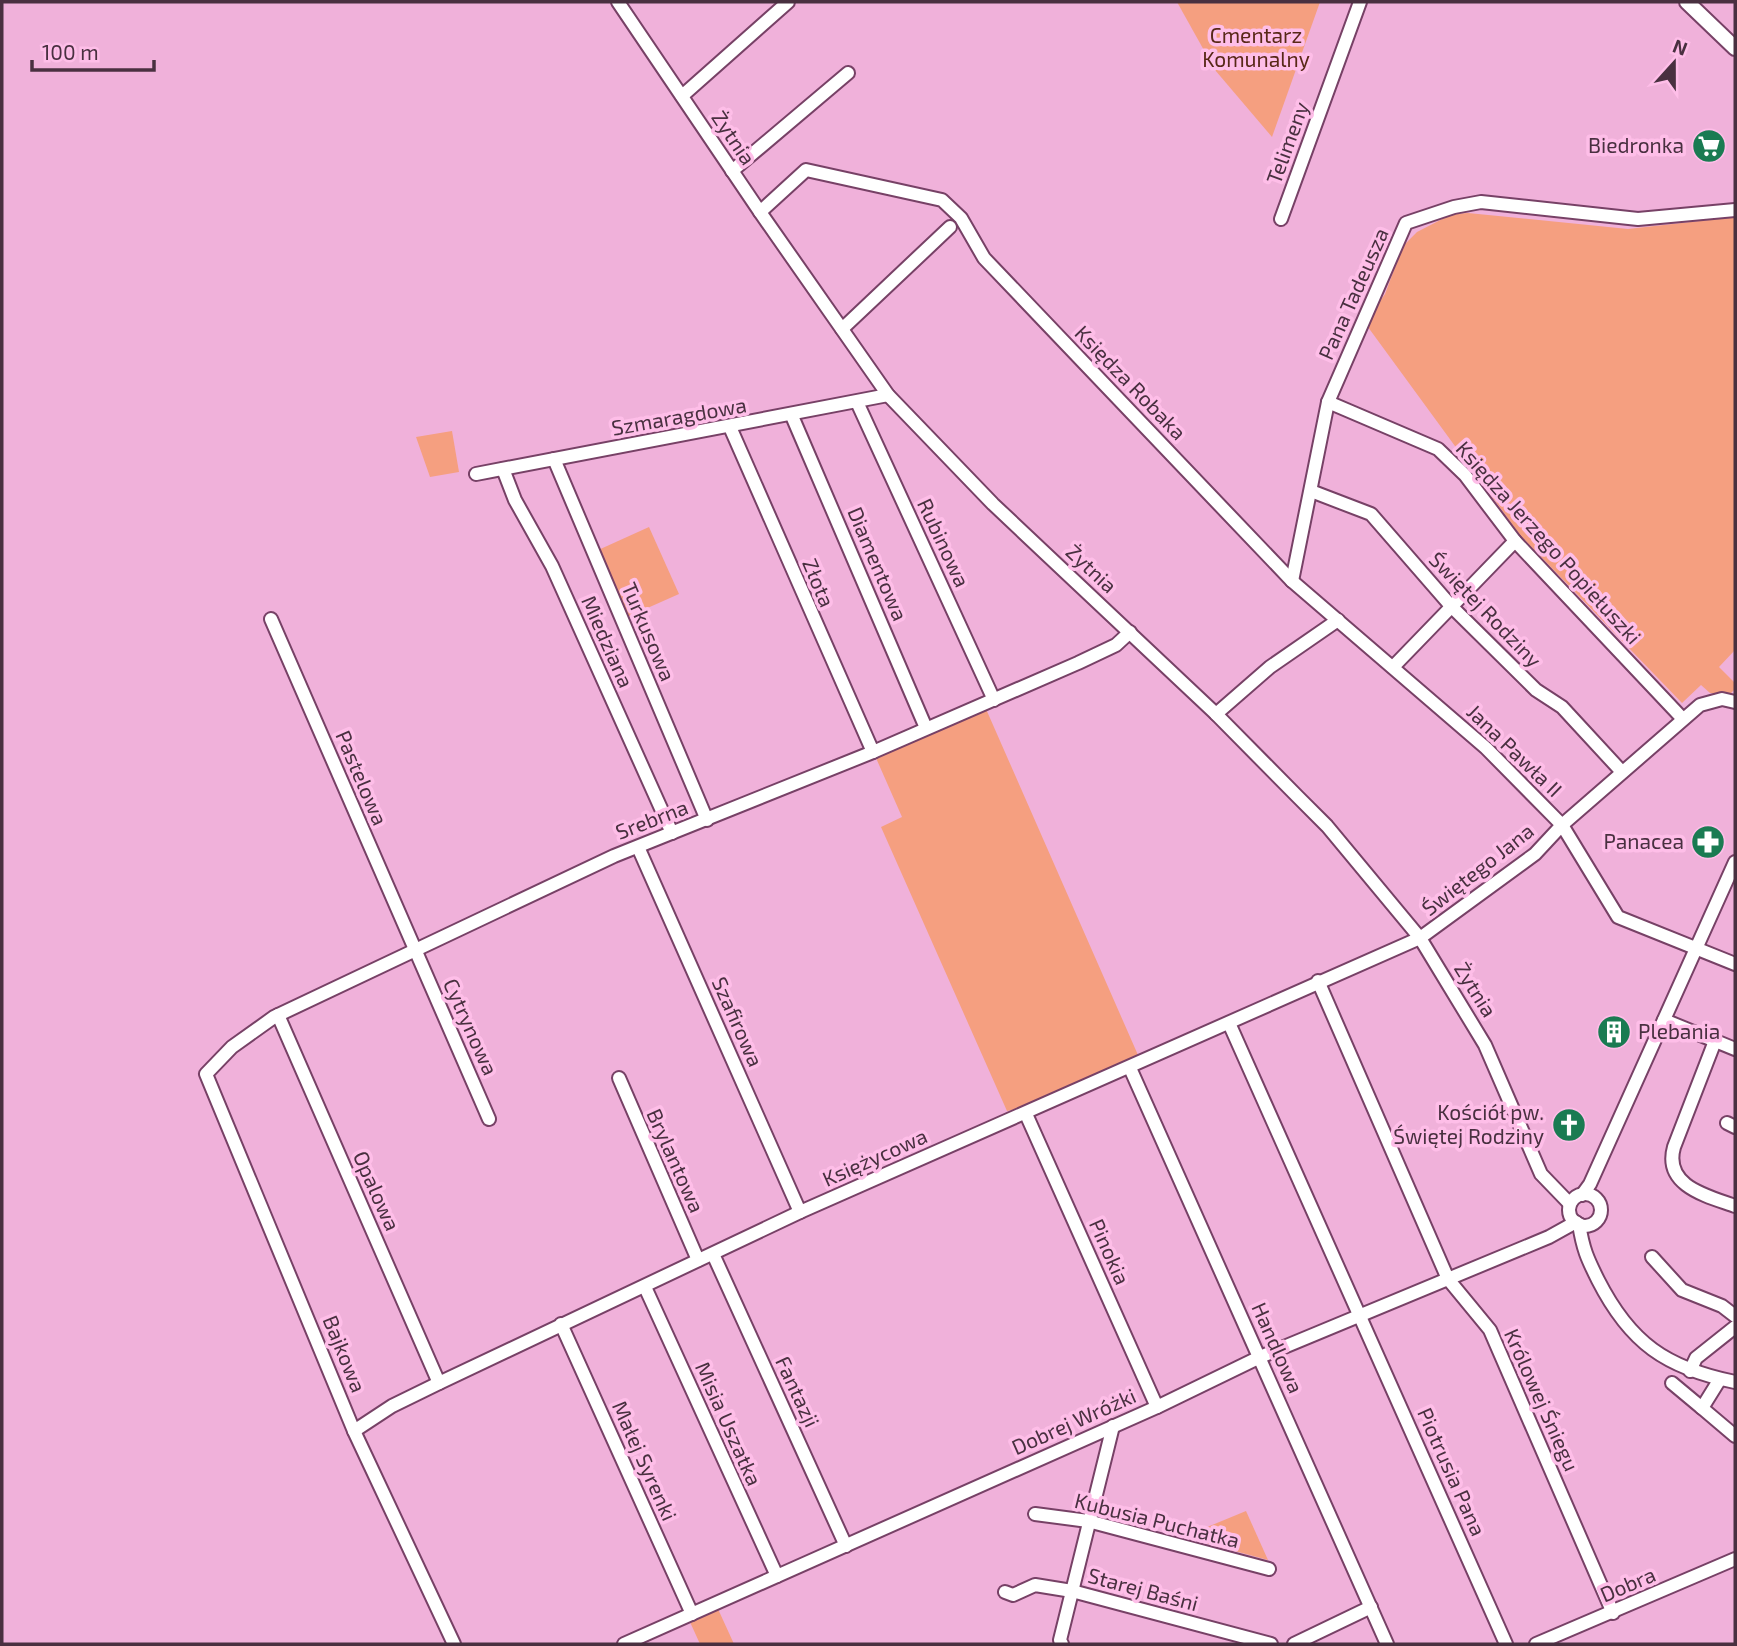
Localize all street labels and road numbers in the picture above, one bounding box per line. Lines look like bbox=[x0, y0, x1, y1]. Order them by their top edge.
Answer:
street label: Telimeny bbox=[1260, 98, 1313, 187]
street label: Żytnia bbox=[707, 105, 761, 169]
street label: Pana Tadeusza bbox=[1312, 224, 1393, 363]
street label: Księdza Robaka bbox=[1070, 320, 1192, 444]
street label: Szmaragdowa bbox=[609, 391, 748, 440]
street label: Księdza Jerzego Popiełuszki bbox=[1451, 435, 1647, 649]
street label: Rubinowa bbox=[913, 494, 976, 591]
street label: Diamentowa bbox=[843, 503, 914, 624]
street label: Żytnia bbox=[1062, 538, 1122, 597]
street label: Świętej Rodziny bbox=[1424, 546, 1547, 673]
street label: Złota bbox=[798, 554, 841, 610]
street label: Turkusowa bbox=[617, 578, 681, 684]
street label: Miedziana bbox=[577, 591, 640, 691]
street label: Jana Pawła II bbox=[1462, 698, 1568, 801]
street label: Pastelowa bbox=[331, 726, 394, 829]
street label: Srebrna bbox=[612, 793, 691, 844]
street label: Świętego Jana bbox=[1416, 817, 1538, 920]
street label: Żytnia bbox=[1450, 957, 1503, 1021]
street label: Szafirowa bbox=[708, 973, 769, 1070]
street label: Cytrynowa bbox=[439, 974, 504, 1079]
street label: Brylantowa bbox=[642, 1105, 710, 1216]
street label: Księżycowa bbox=[818, 1122, 931, 1191]
street label: Opalowa bbox=[349, 1147, 406, 1234]
street label: Pinokia bbox=[1085, 1215, 1136, 1288]
street label: Handlowa bbox=[1247, 1298, 1309, 1397]
street label: Bajkowa bbox=[318, 1311, 372, 1396]
street label: Królowej Śniegu bbox=[1499, 1324, 1585, 1475]
street label: Fantazji bbox=[770, 1352, 826, 1431]
street label: Misia Uszatka bbox=[691, 1358, 768, 1489]
street label: Dobrej Wróżki bbox=[1007, 1382, 1140, 1460]
street label: Małej Syrenki bbox=[607, 1397, 683, 1524]
street label: Piotrusia Pana bbox=[1413, 1403, 1492, 1539]
street label: Kubusia Puchatka bbox=[1072, 1487, 1242, 1552]
street label: Dobra bbox=[1596, 1561, 1659, 1606]
street label: Starej Baśni bbox=[1085, 1562, 1201, 1616]

